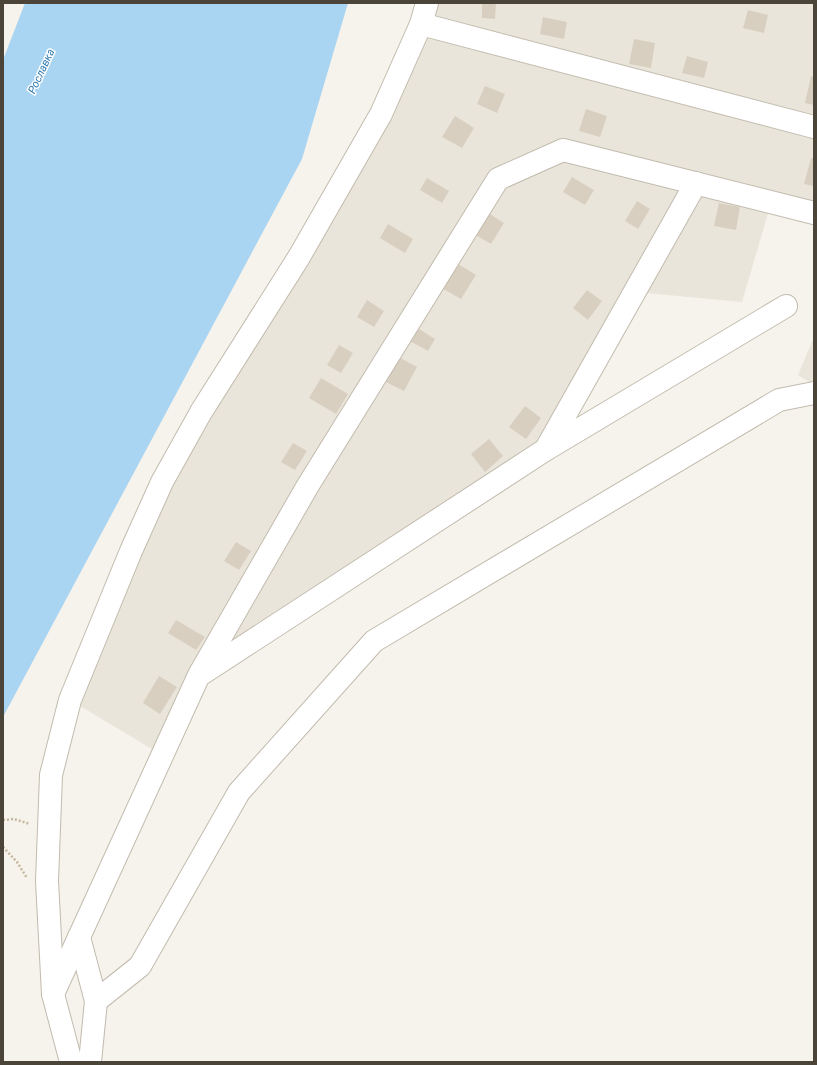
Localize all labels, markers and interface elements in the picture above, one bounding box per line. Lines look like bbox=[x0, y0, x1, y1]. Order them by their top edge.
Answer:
water label: Рославка bbox=[25, 47, 58, 96]

